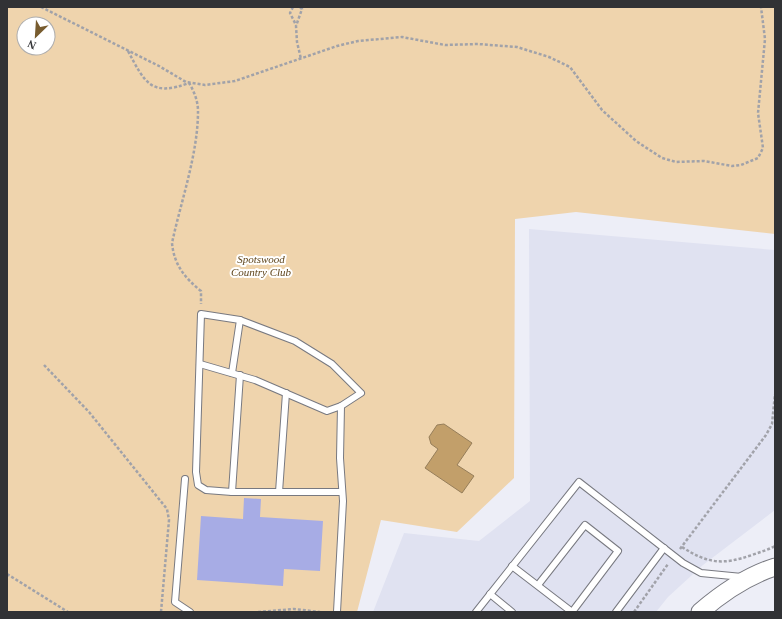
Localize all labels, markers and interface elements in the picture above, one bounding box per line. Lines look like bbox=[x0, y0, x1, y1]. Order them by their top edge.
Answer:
north arrow bbox=[16, 16, 56, 56]
text: N bbox=[26, 38, 38, 52]
park label: Spotswood Country Club bbox=[231, 253, 292, 278]

